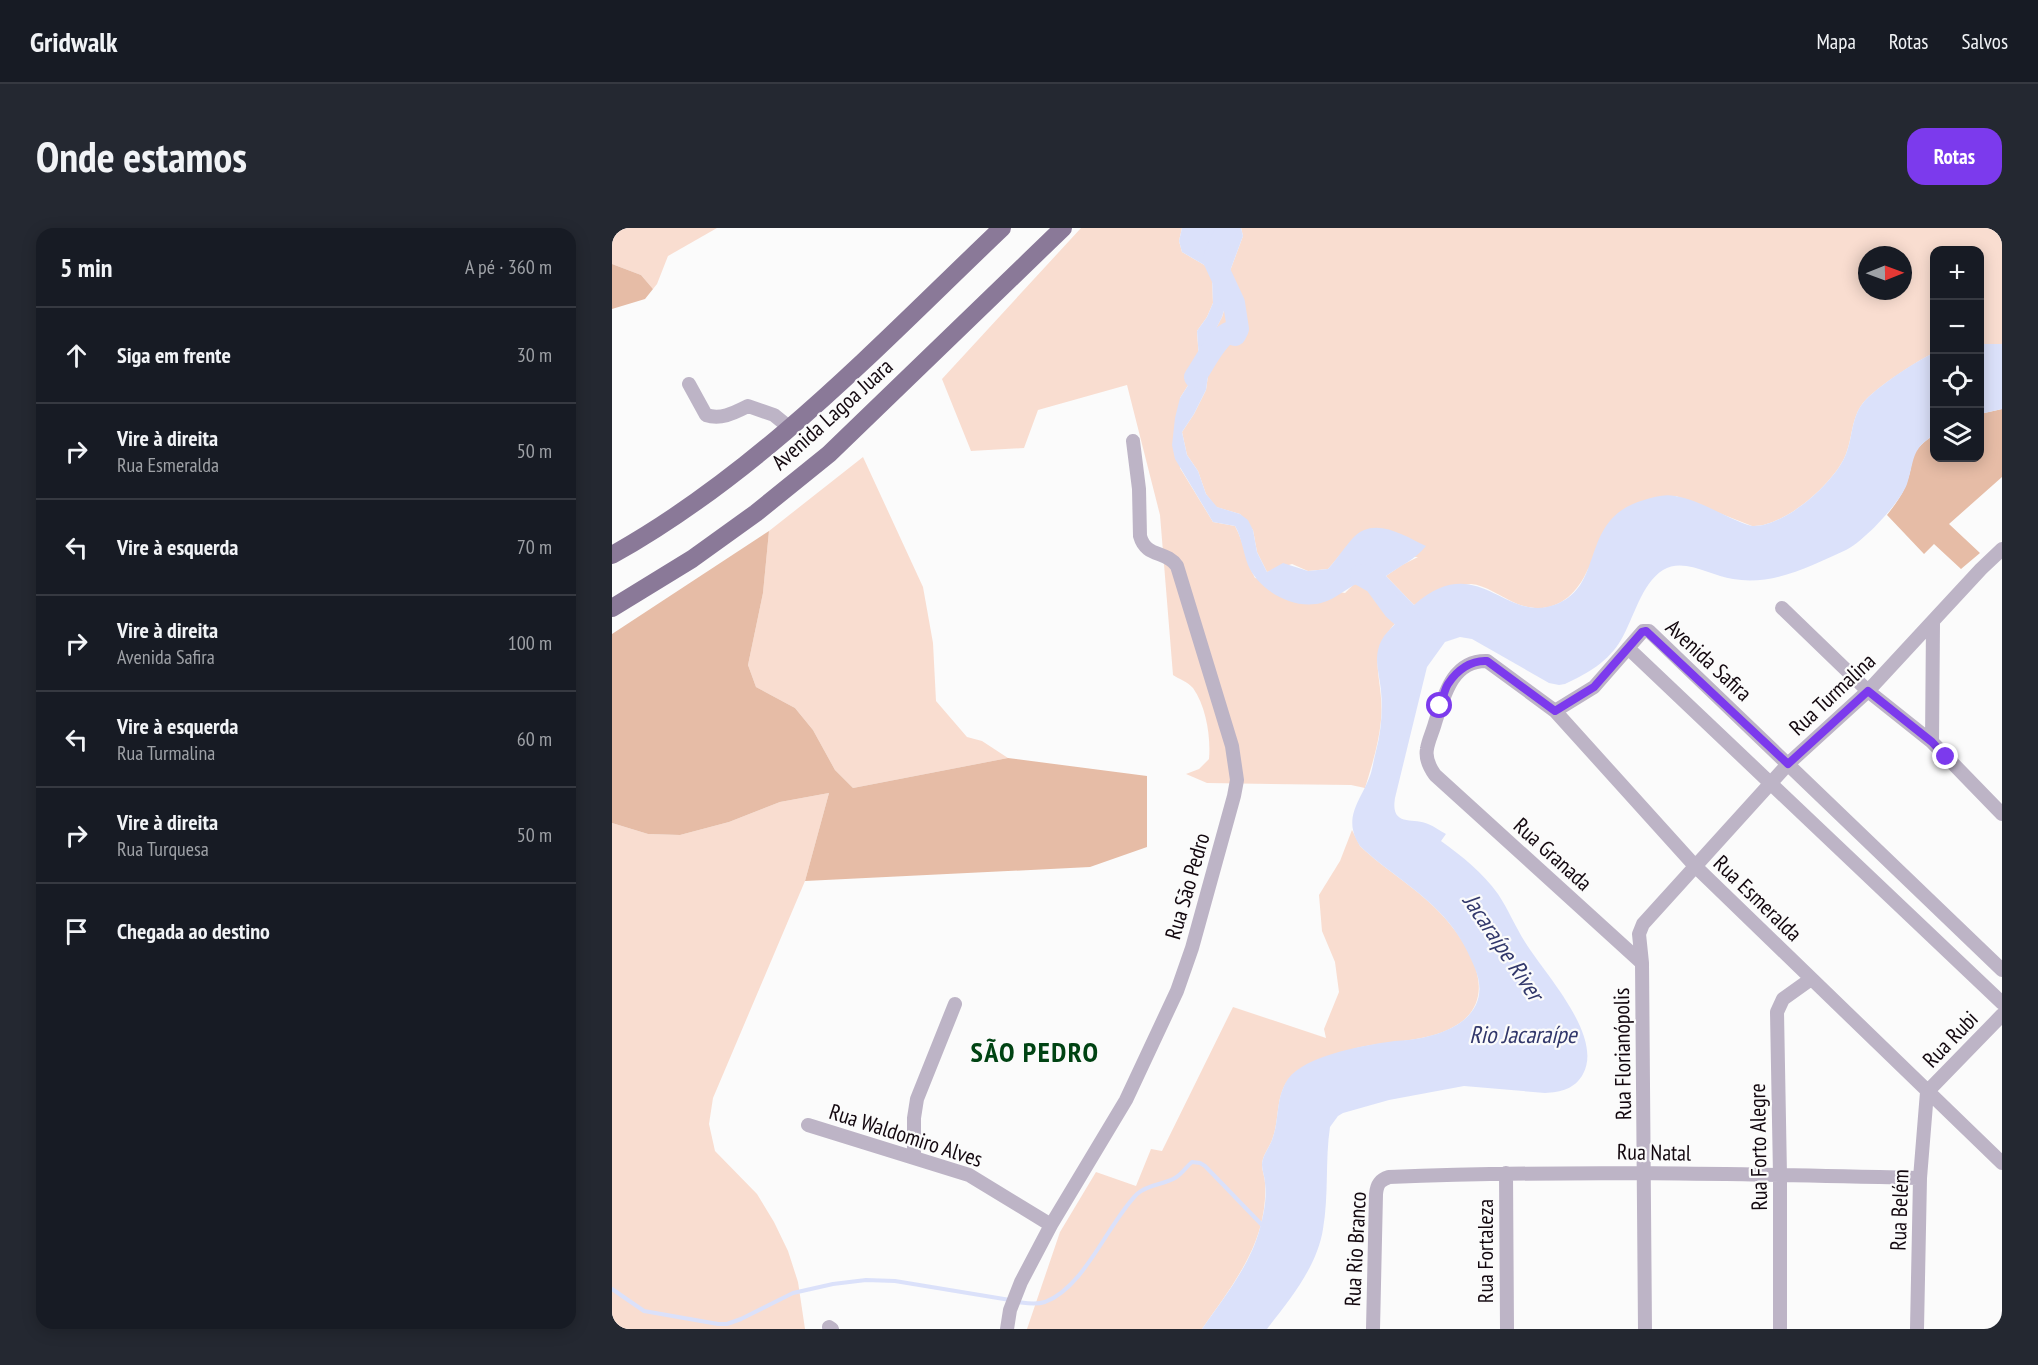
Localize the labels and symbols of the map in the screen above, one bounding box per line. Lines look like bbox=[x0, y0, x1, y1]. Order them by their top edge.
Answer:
north arrow bbox=[1858, 246, 1912, 300]
street label: Avenida Lagoa Juara bbox=[766, 352, 898, 476]
street label: Avenida Safira bbox=[1660, 613, 1758, 707]
street label: Rua Turmalina bbox=[1783, 647, 1881, 741]
route start bbox=[1426, 692, 1452, 718]
route end bbox=[1932, 743, 1958, 769]
street label: Rua Granada bbox=[1508, 811, 1598, 897]
street label: Rua São Pedro bbox=[1158, 830, 1216, 942]
street label: Rua Esmeralda bbox=[1708, 849, 1808, 947]
water label: Jacaraípe River bbox=[1456, 886, 1553, 1009]
street label: Rua Florianópolis bbox=[1607, 988, 1637, 1120]
street label: Rua Rubi bbox=[1916, 1005, 1984, 1073]
water label: Rio Jacaraípe bbox=[1469, 1019, 1579, 1050]
district label: SÃO PEDRO bbox=[970, 1033, 1100, 1070]
street label: Rua Forto Alegre bbox=[1743, 1083, 1773, 1211]
street label: Rua Waldomiro Alves bbox=[826, 1097, 986, 1173]
street label: Rua Natal bbox=[1617, 1137, 1692, 1167]
street label: Rua Belém bbox=[1884, 1169, 1914, 1251]
street label: Rua Rio Branco bbox=[1338, 1191, 1372, 1307]
street label: Rua Fortaleza bbox=[1471, 1199, 1499, 1303]

